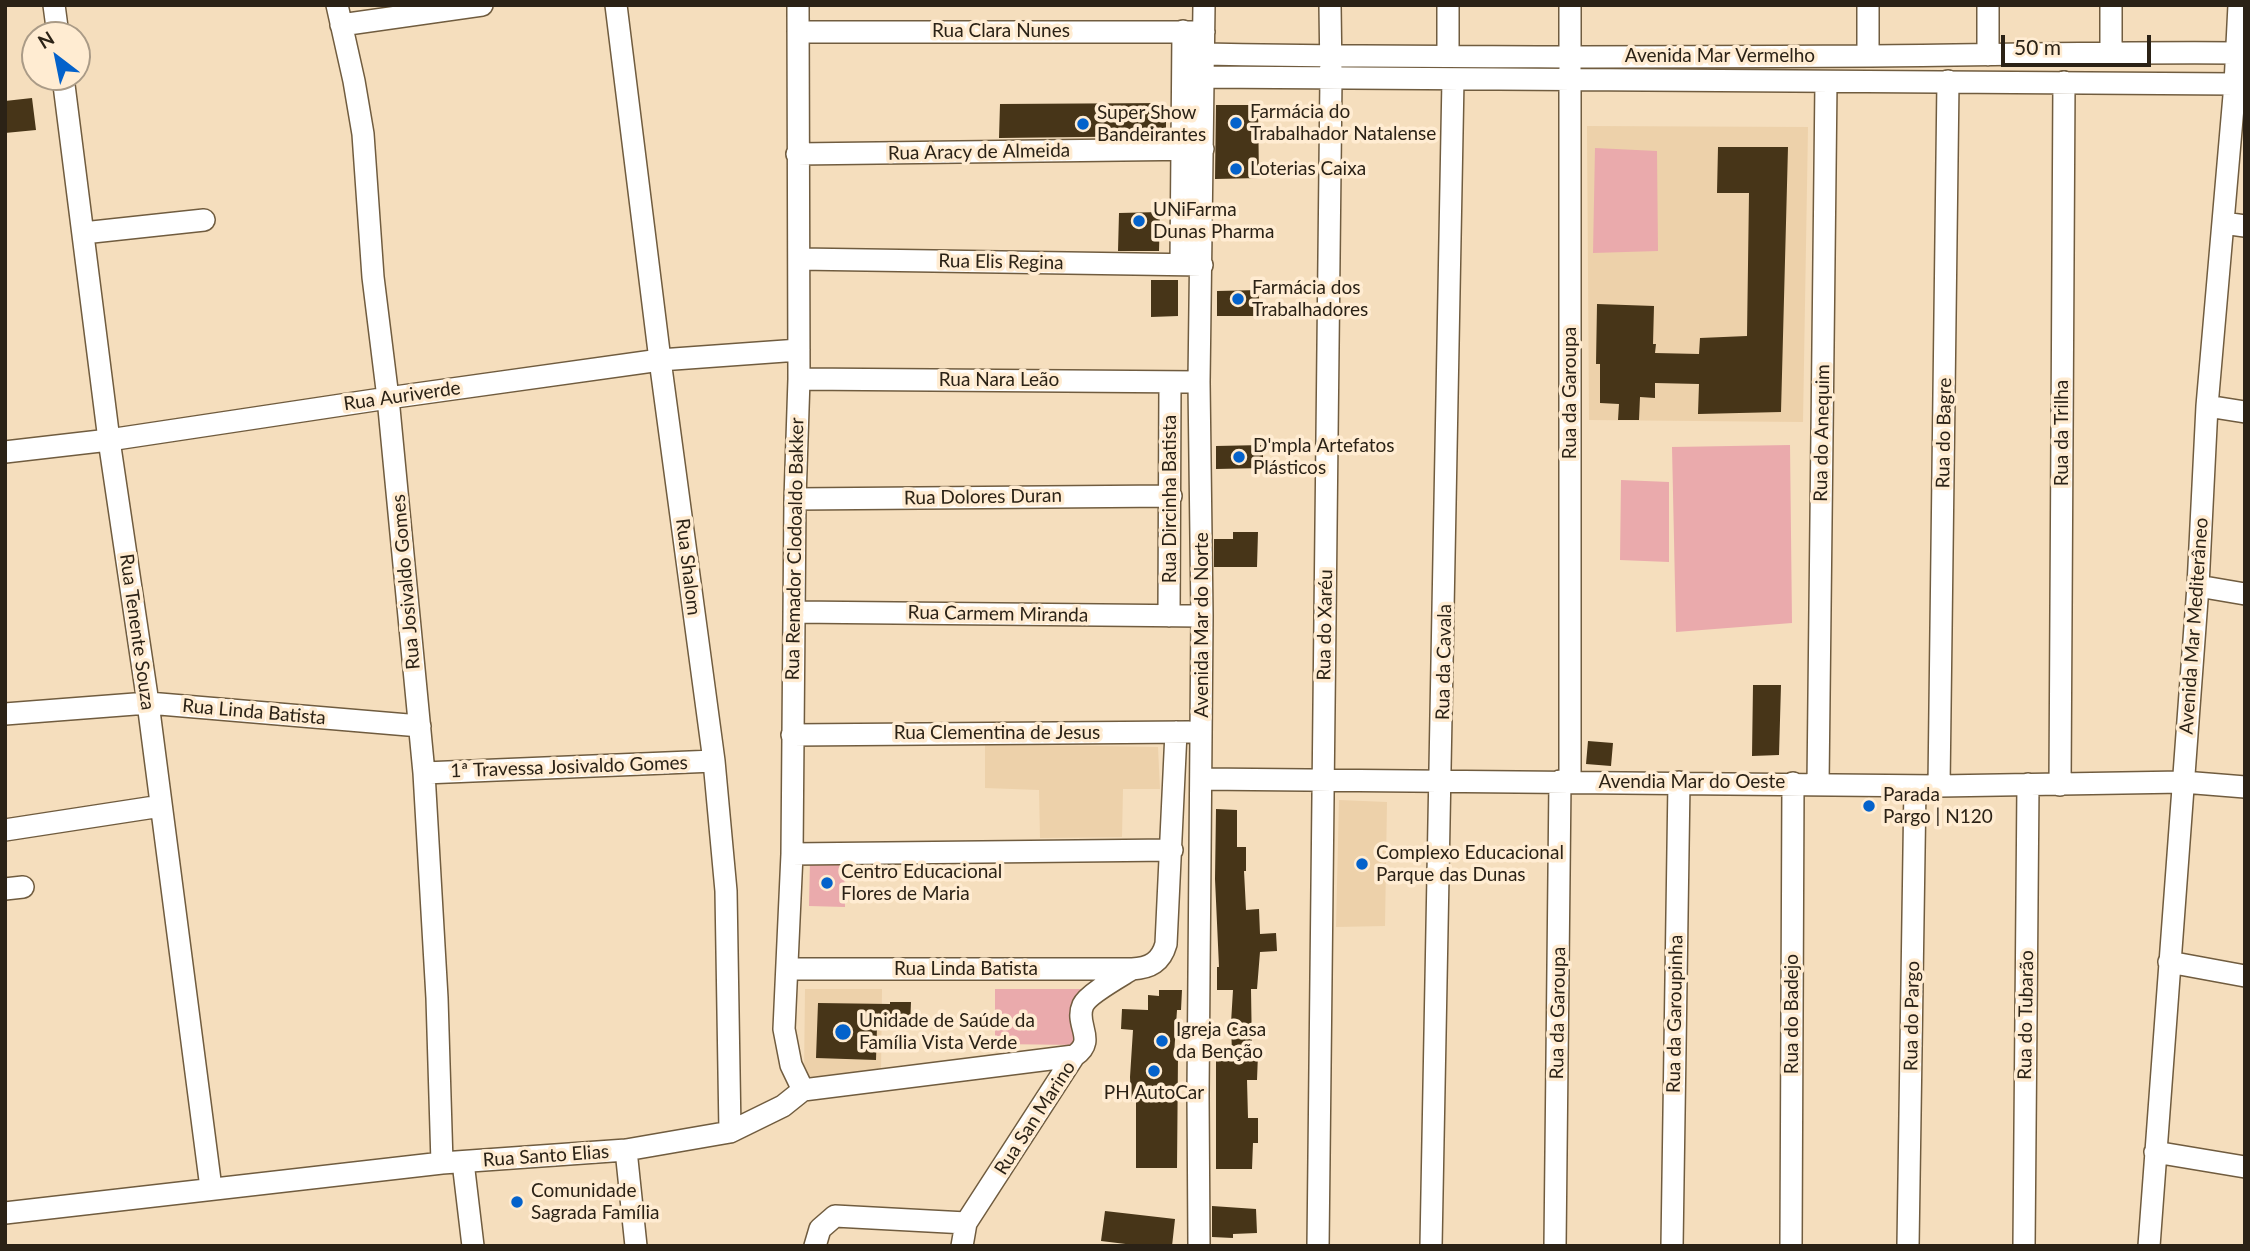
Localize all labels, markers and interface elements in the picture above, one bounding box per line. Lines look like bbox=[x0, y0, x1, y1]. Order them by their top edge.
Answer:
street label: Rua Clara Nunes bbox=[932, 20, 1070, 42]
north arrow bbox=[21, 21, 91, 91]
scale bar bbox=[2005, 21, 2156, 65]
text: N bbox=[33, 26, 58, 53]
text: 50 m bbox=[2014, 34, 2061, 59]
street label: Avenida Mar Vermelho bbox=[1625, 45, 1815, 67]
place label: Farmácia do Trabalhador Natalense bbox=[1250, 101, 1436, 145]
place label: Super Show Bandeirantes bbox=[1097, 102, 1206, 146]
marker: Farmácia do Trabalhador Natalense bbox=[1228, 115, 1244, 131]
marker: Super Show Bandeirantes bbox=[1075, 116, 1091, 132]
street label: Rua Aracy de Almeida bbox=[888, 139, 1070, 165]
place label: Loterias Caixa bbox=[1250, 158, 1366, 180]
marker: Loterias Caixa bbox=[1228, 161, 1244, 177]
place label: UNiFarma Dunas Pharma bbox=[1153, 199, 1274, 243]
marker: UNiFarma Dunas Pharma bbox=[1131, 213, 1147, 229]
street label: Rua Elis Regina bbox=[938, 250, 1064, 274]
place label: Farmácia dos Trabalhadores bbox=[1252, 277, 1368, 321]
marker: Farmácia dos Trabalhadores bbox=[1230, 291, 1246, 307]
street label: Rua da Garoupa bbox=[1559, 327, 1581, 459]
street label: Rua do Anequim bbox=[1809, 364, 1835, 502]
street label: Rua Nara Leão bbox=[939, 369, 1059, 391]
street label: Rua Auriverde bbox=[342, 377, 462, 415]
street label: Rua do Bagre bbox=[1932, 377, 1956, 489]
street label: Rua da Trilha bbox=[2051, 380, 2073, 486]
street label: Rua Dircinha Batista bbox=[1159, 415, 1181, 583]
street label: Rua Remador Clodoaldo Bakker bbox=[781, 417, 809, 681]
place label: D'mpla Artefatos Plásticos bbox=[1253, 435, 1395, 479]
marker: D'mpla Artefatos Plásticos bbox=[1231, 449, 1247, 465]
street label: Rua Dolores Duran bbox=[904, 484, 1062, 510]
street label: Rua Josivaldo Gomes bbox=[387, 493, 425, 671]
street label: Rua Shalom bbox=[671, 517, 705, 617]
street label: Avenida Mar Mediterâneo bbox=[2175, 517, 2213, 735]
street label: Avenida Mar do Norte bbox=[1191, 532, 1213, 718]
street label: Rua Tenente Souza bbox=[115, 552, 159, 712]
street label: Rua do Xaréu bbox=[1313, 569, 1337, 681]
street label: Rua Carmem Miranda bbox=[908, 601, 1088, 627]
street label: Rua da Cavala bbox=[1432, 604, 1456, 720]
street label: Rua Linda Batista bbox=[181, 694, 327, 730]
street label: Rua Clementina de Jesus bbox=[894, 722, 1100, 744]
street label: 1ª Travessa Josivaldo Gomes bbox=[450, 751, 688, 783]
street label: Avendia Mar do Oeste bbox=[1599, 771, 1785, 793]
place label: Parada Pargo | N120 bbox=[1883, 784, 1993, 828]
marker: Parada Pargo | N120 bbox=[1861, 798, 1877, 814]
place label: Complexo Educacional Parque das Dunas bbox=[1376, 842, 1564, 886]
marker: Complexo Educacional Parque das Dunas bbox=[1354, 856, 1370, 872]
place label: Centro Educacional Flores de Maria bbox=[841, 861, 1002, 905]
marker: Centro Educacional Flores de Maria bbox=[819, 875, 835, 891]
street label: Rua da Garoupinha bbox=[1662, 935, 1688, 1093]
street label: Rua da Garoupa bbox=[1545, 947, 1571, 1079]
street label: Rua do Tubarão bbox=[2013, 950, 2039, 1080]
street label: Rua do Badejo bbox=[1781, 954, 1803, 1074]
street label: Rua Linda Batista bbox=[894, 958, 1038, 980]
street label: Rua do Pargo bbox=[1900, 961, 1924, 1071]
place label: Unidade de Saúde da Família Vista Verde bbox=[859, 1010, 1035, 1054]
place label: Igreja Casa da Benção bbox=[1176, 1019, 1266, 1063]
marker: Unidade de Saúde da Família Vista Verde bbox=[833, 1022, 853, 1042]
marker: Igreja Casa da Benção bbox=[1154, 1033, 1170, 1049]
street label: Rua San Marino bbox=[990, 1057, 1080, 1179]
marker: PH AutoCar bbox=[1146, 1063, 1162, 1079]
place label: PH AutoCar bbox=[1104, 1082, 1204, 1104]
street label: Rua Santo Elias bbox=[482, 1140, 610, 1172]
place label: Comunidade Sagrada Família bbox=[531, 1180, 659, 1224]
marker: Comunidade Sagrada Família bbox=[509, 1194, 525, 1210]

